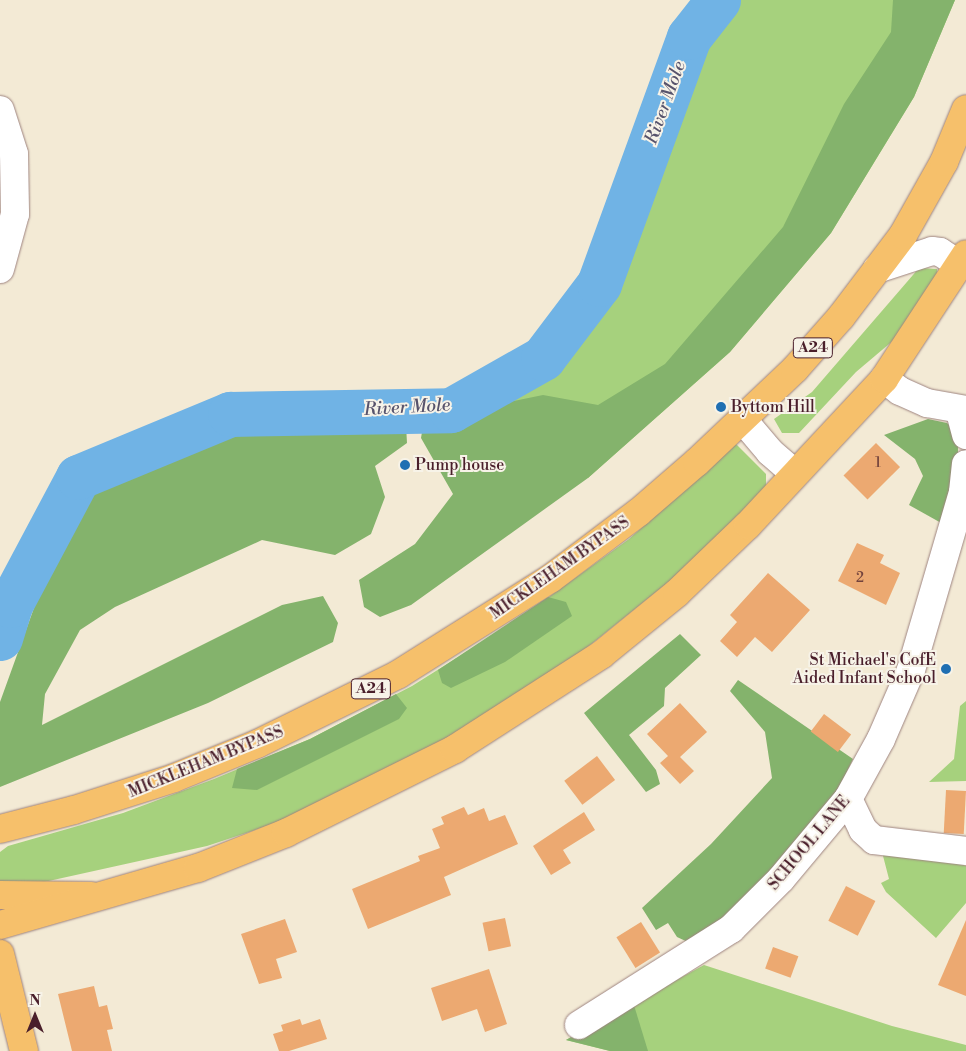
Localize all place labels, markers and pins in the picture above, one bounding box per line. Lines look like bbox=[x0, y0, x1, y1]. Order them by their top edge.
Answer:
place label: Byttom Hill bbox=[731, 397, 815, 417]
marker: Byttom Hill bbox=[715, 401, 727, 413]
place label: Pump house bbox=[415, 455, 504, 475]
marker: Pump house bbox=[399, 459, 411, 471]
place label: St Michael's CofE Aided Infant School bbox=[793, 650, 936, 688]
marker: St Michael's CofE Aided Infant School bbox=[940, 663, 952, 675]

